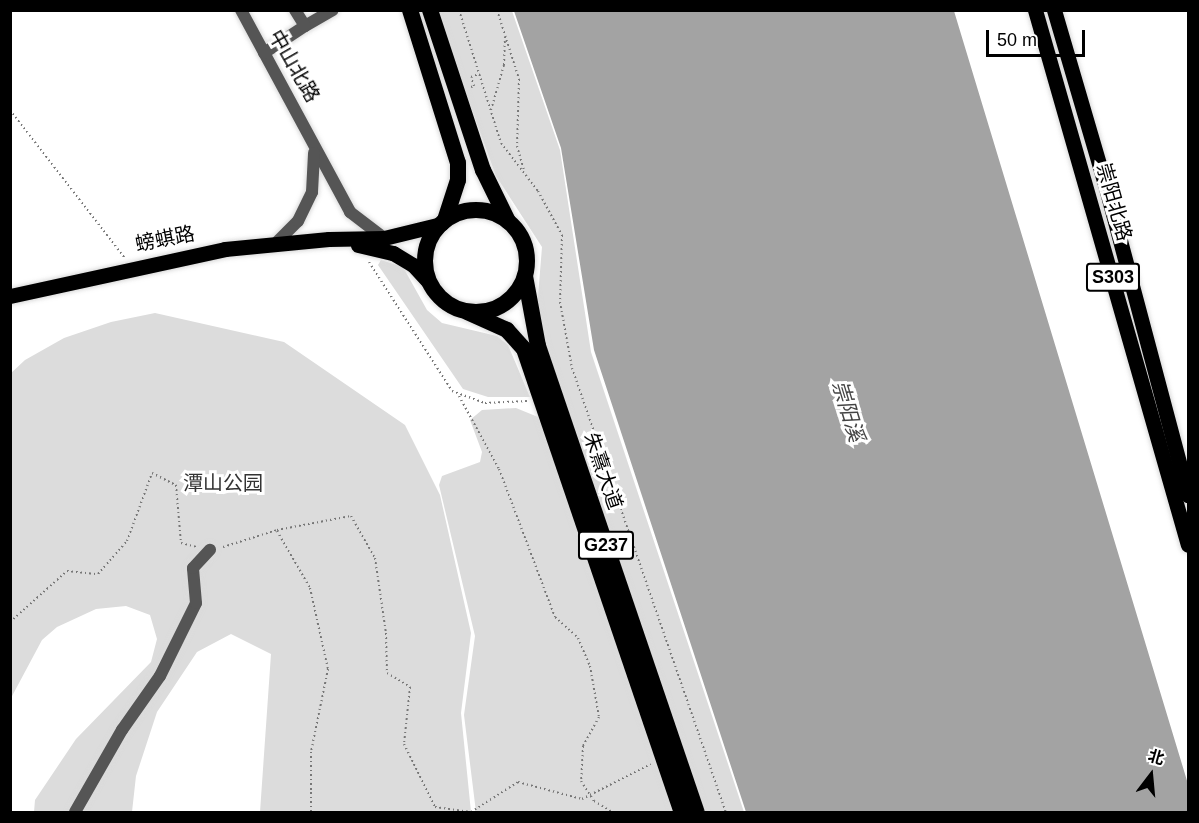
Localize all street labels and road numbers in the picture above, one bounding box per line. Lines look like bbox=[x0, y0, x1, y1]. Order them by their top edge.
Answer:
street label: 中山北路 bbox=[264, 25, 324, 107]
street label: 崇阳北路 bbox=[1091, 160, 1137, 244]
street label: 螃蜞路 bbox=[133, 221, 197, 257]
road number: S303 bbox=[1084, 262, 1142, 292]
street label: 朱熹大道 bbox=[579, 429, 627, 513]
road number: G237 bbox=[578, 530, 634, 560]

